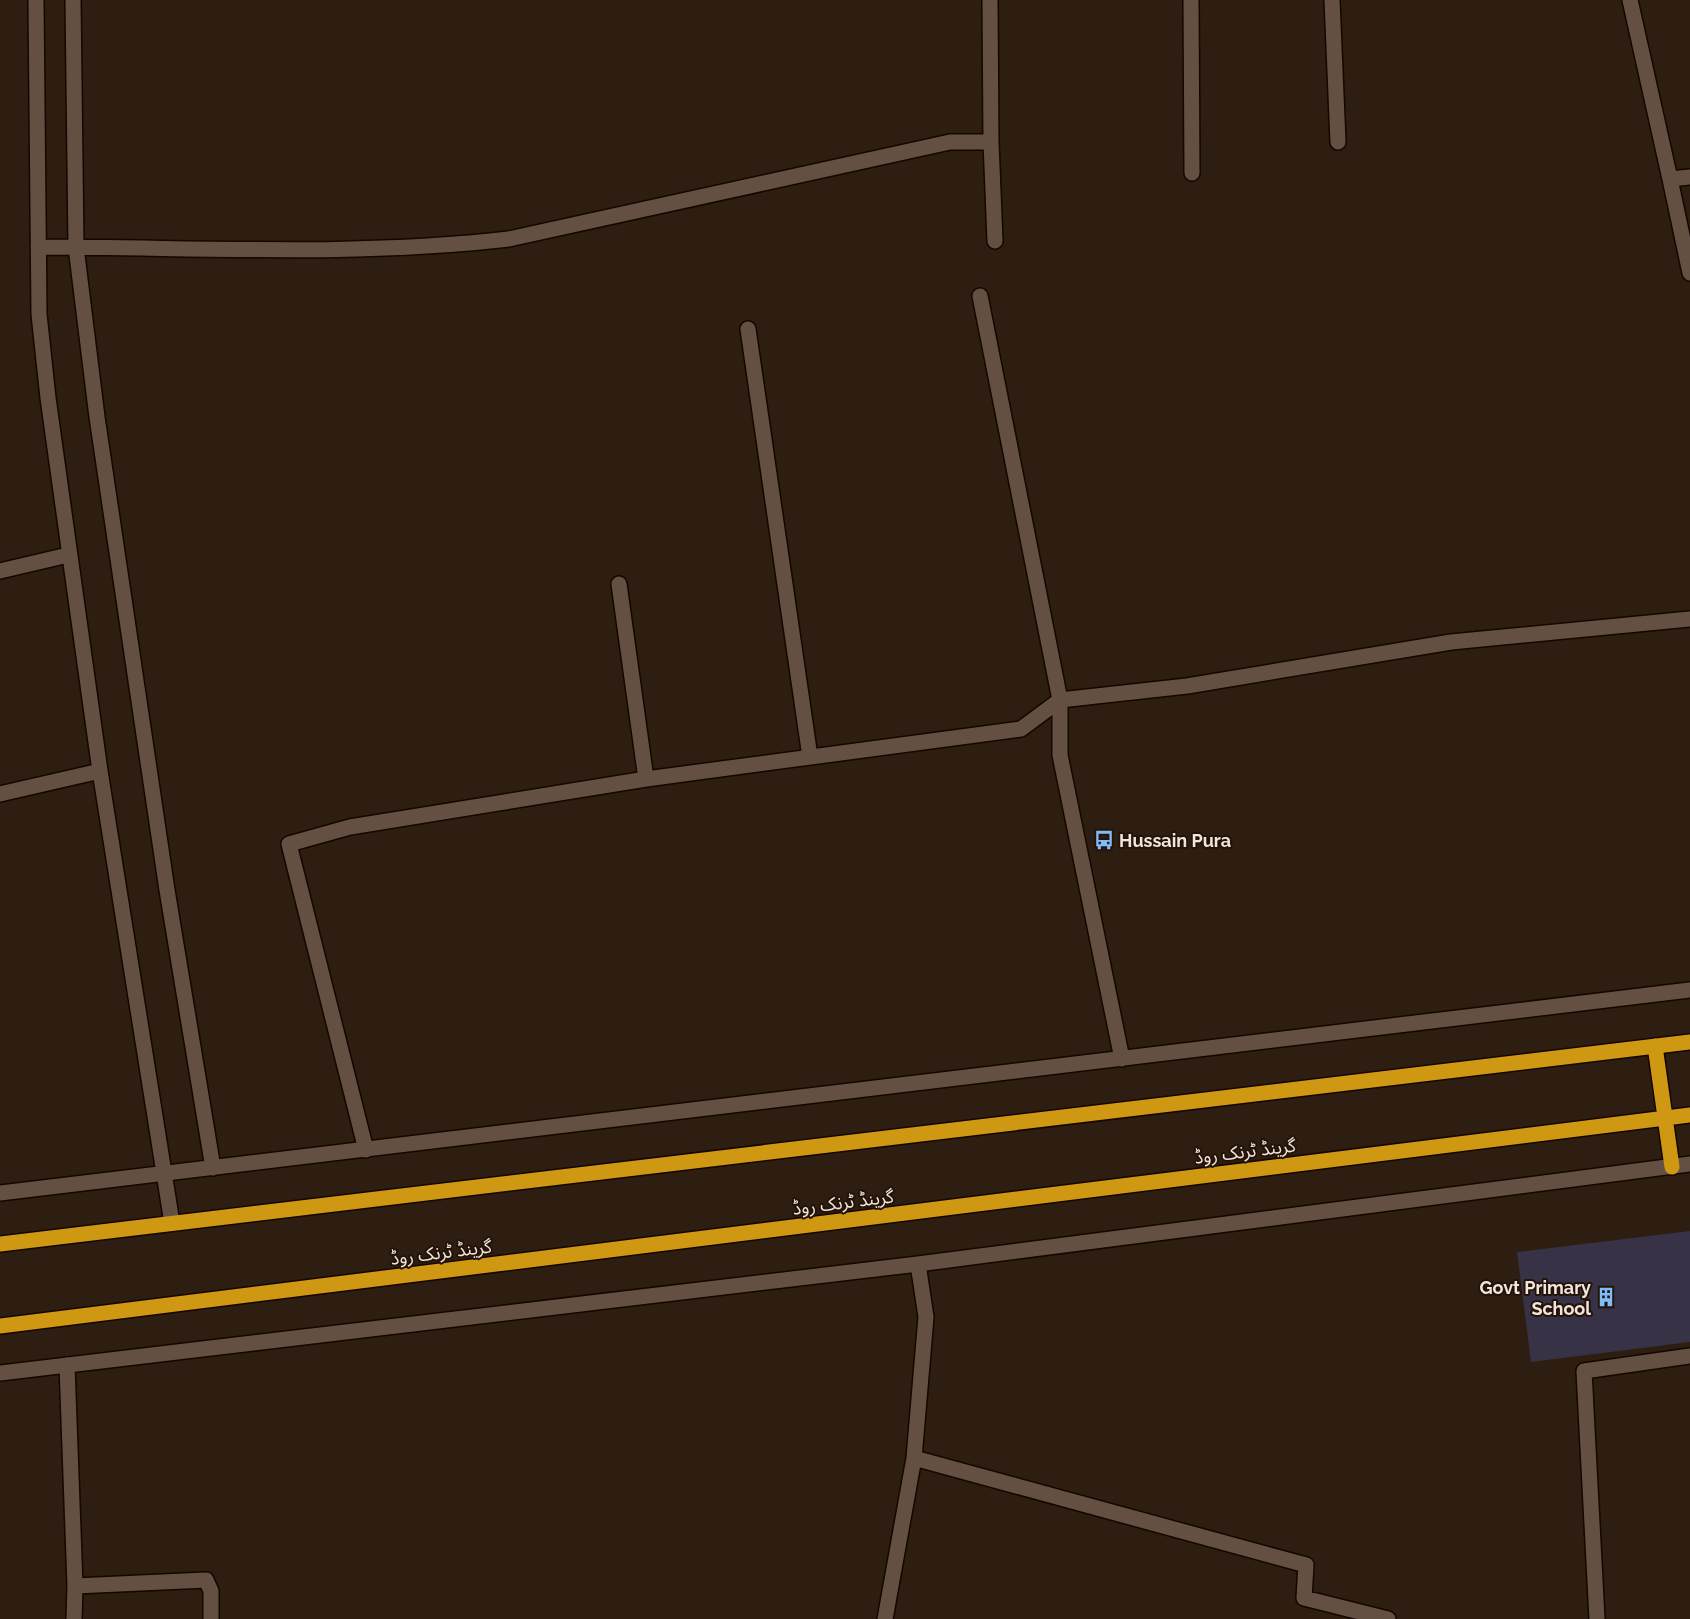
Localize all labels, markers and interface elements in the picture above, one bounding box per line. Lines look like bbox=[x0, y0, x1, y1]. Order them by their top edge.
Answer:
bus stop icon: Hussain Pura bbox=[1093, 829, 1115, 851]
place label: Hussain Pura bbox=[1119, 830, 1231, 851]
street label: گرینڈ ٹرنک روڈ bbox=[1193, 1134, 1298, 1169]
street label: گرینڈ ٹرنک روڈ bbox=[791, 1185, 896, 1220]
street label: گرینڈ ٹرنک روڈ bbox=[389, 1235, 494, 1270]
place label: Govt Primary School bbox=[1480, 1277, 1591, 1319]
building icon: Govt Primary School bbox=[1595, 1286, 1617, 1308]

